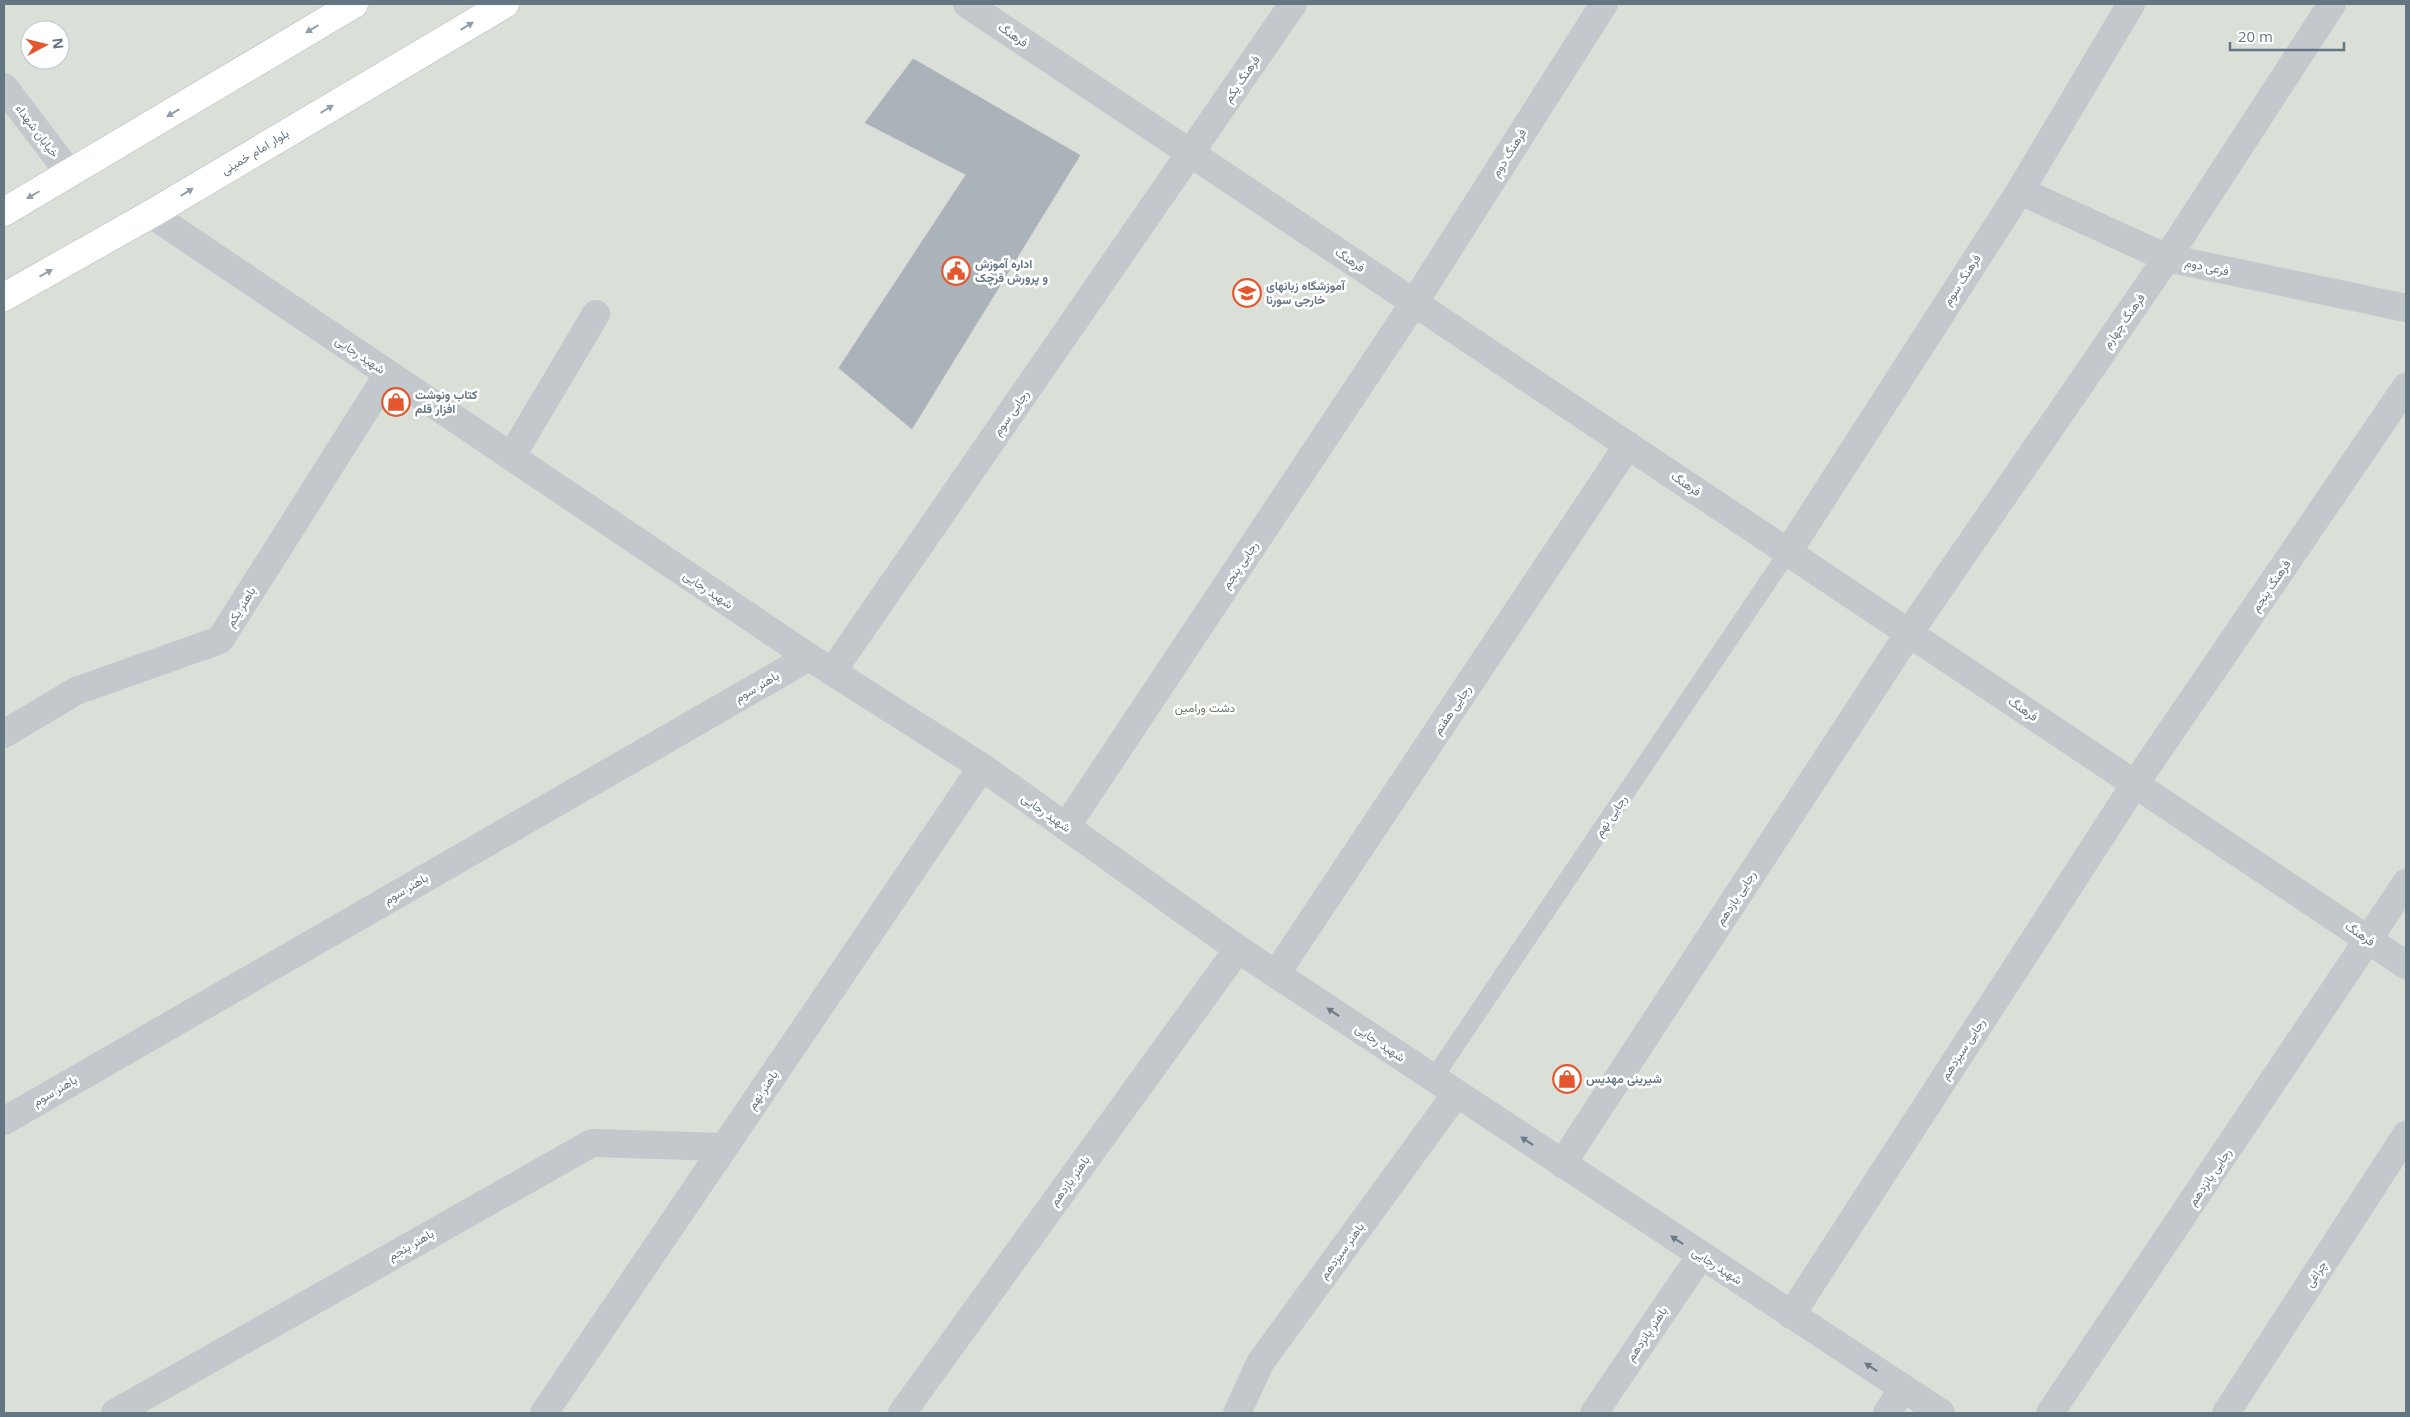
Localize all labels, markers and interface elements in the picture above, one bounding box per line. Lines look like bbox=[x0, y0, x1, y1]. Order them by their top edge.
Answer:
street label: فرهنگ bbox=[995, 18, 1032, 51]
north arrow bbox=[20, 20, 70, 70]
scale bar bbox=[2230, 20, 2344, 52]
one-way arrow bbox=[460, 22, 473, 31]
one-way arrow bbox=[306, 24, 319, 33]
text: 20 m bbox=[2238, 26, 2273, 46]
text: N bbox=[48, 37, 69, 50]
street label: فرهنگ یکم bbox=[1220, 52, 1264, 106]
street label: خیابان شهداء bbox=[12, 100, 63, 161]
one-way arrow bbox=[321, 105, 334, 114]
one-way arrow bbox=[167, 108, 180, 117]
street label: بلوار امام خمینی bbox=[218, 125, 292, 179]
street label: فرهنگ دوم bbox=[1487, 125, 1530, 180]
one-way arrow bbox=[181, 188, 194, 197]
one-way arrow bbox=[27, 191, 40, 200]
street label: فرهنگ bbox=[1332, 243, 1369, 276]
street label: فرهنگ سوم bbox=[1939, 251, 1984, 309]
street label: فرعی دوم bbox=[2184, 254, 2231, 279]
place label: اداره آموزش و پرورش قرچک bbox=[975, 255, 1048, 286]
public building icon: اداره آموزش و پرورش قرچک bbox=[941, 256, 971, 286]
one-way arrow bbox=[39, 269, 54, 277]
place label: آموزشگاه زبانهای خارجی سورنا bbox=[1266, 277, 1346, 308]
school or university icon: آموزشگاه زبانهای خارجی سورنا bbox=[1232, 278, 1262, 308]
street label: فرهنگ چهارم bbox=[2098, 290, 2149, 352]
street label: شهید رجایی bbox=[332, 332, 389, 378]
place label: کتاب ونوشت افزار قلم bbox=[415, 386, 478, 417]
street label: رجایی سوم bbox=[989, 386, 1033, 439]
shop icon: کتاب ونوشت افزار قلم bbox=[381, 387, 411, 417]
street label: فرهنگ bbox=[1668, 467, 1705, 500]
street label: رجایی پنجم bbox=[1217, 537, 1262, 592]
street label: فرهنگ پنجم bbox=[2247, 556, 2294, 615]
street label: شهید رجایی bbox=[680, 567, 737, 613]
street label: باهنر یکم bbox=[222, 583, 260, 630]
street label: باهنر سوم bbox=[731, 667, 782, 706]
street label: رجایی هفتم bbox=[1429, 681, 1475, 738]
street label: فرهنگ bbox=[2005, 692, 2042, 725]
park label: دشت ورامین bbox=[1175, 699, 1236, 716]
street label: شهید رجایی bbox=[1018, 789, 1074, 836]
street label: رجایی نهم bbox=[1590, 791, 1631, 840]
street label: رجایی یازدهم bbox=[1711, 867, 1760, 929]
street label: باهنر سوم bbox=[380, 869, 431, 908]
street label: فرهنگ bbox=[2342, 917, 2379, 950]
one-way arrow bbox=[1326, 1007, 1340, 1017]
street label: رجایی سیزدهم bbox=[1936, 1015, 1989, 1083]
street label: شهید رجایی bbox=[1352, 1020, 1409, 1066]
shop icon: شیرینی مهدیس bbox=[1552, 1064, 1582, 1094]
street label: باهنر نهم bbox=[743, 1067, 782, 1113]
place label: شیرینی مهدیس bbox=[1586, 1070, 1662, 1087]
street label: باهنر سوم bbox=[29, 1071, 80, 1110]
one-way arrow bbox=[1520, 1136, 1533, 1146]
street label: رجایی پانزدهم bbox=[2184, 1144, 2235, 1209]
street label: باهنر یازدهم bbox=[1046, 1152, 1094, 1209]
street label: باهنر سیزدهم bbox=[1315, 1219, 1368, 1283]
street label: باهنر پنجم bbox=[385, 1225, 437, 1265]
one-way arrow bbox=[1670, 1235, 1683, 1245]
street label: شهید رجایی bbox=[1689, 1243, 1746, 1288]
street label: چراغی bbox=[2301, 1257, 2331, 1290]
street label: باهنر پانزدهم bbox=[1622, 1303, 1671, 1364]
one-way arrow bbox=[1865, 1362, 1878, 1372]

